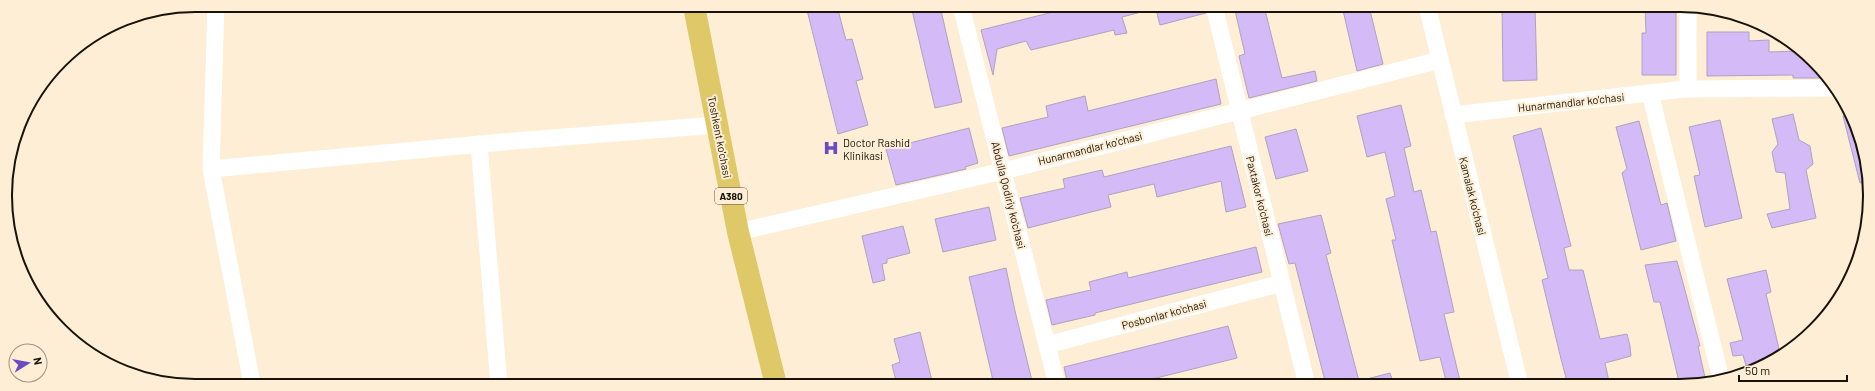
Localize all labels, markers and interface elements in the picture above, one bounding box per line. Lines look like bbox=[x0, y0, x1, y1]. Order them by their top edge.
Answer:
street label: Hunarmandlar ko'chasi bbox=[1517, 90, 1625, 114]
street label: Toshkent ko'chasi bbox=[706, 95, 734, 179]
street label: Hunarmandlar ko'chasi bbox=[1037, 129, 1144, 167]
place label: Doctor Rashid Klinikasi bbox=[843, 136, 910, 162]
hospital icon: Doctor Rashid Klinikasi bbox=[822, 139, 840, 157]
street label: Abdulla Qodiriy ko'chasi bbox=[989, 140, 1029, 250]
street label: Paxtakor ko'chasi bbox=[1244, 155, 1276, 237]
street label: Kamalak ko'chasi bbox=[1457, 155, 1489, 237]
road number: A380 bbox=[715, 188, 747, 204]
street label: Posbonlar ko'chasi bbox=[1120, 296, 1208, 332]
north arrow bbox=[8, 343, 48, 383]
text: N bbox=[31, 356, 45, 366]
scale bar bbox=[1739, 357, 1847, 383]
text: 50 m bbox=[1745, 363, 1770, 377]

